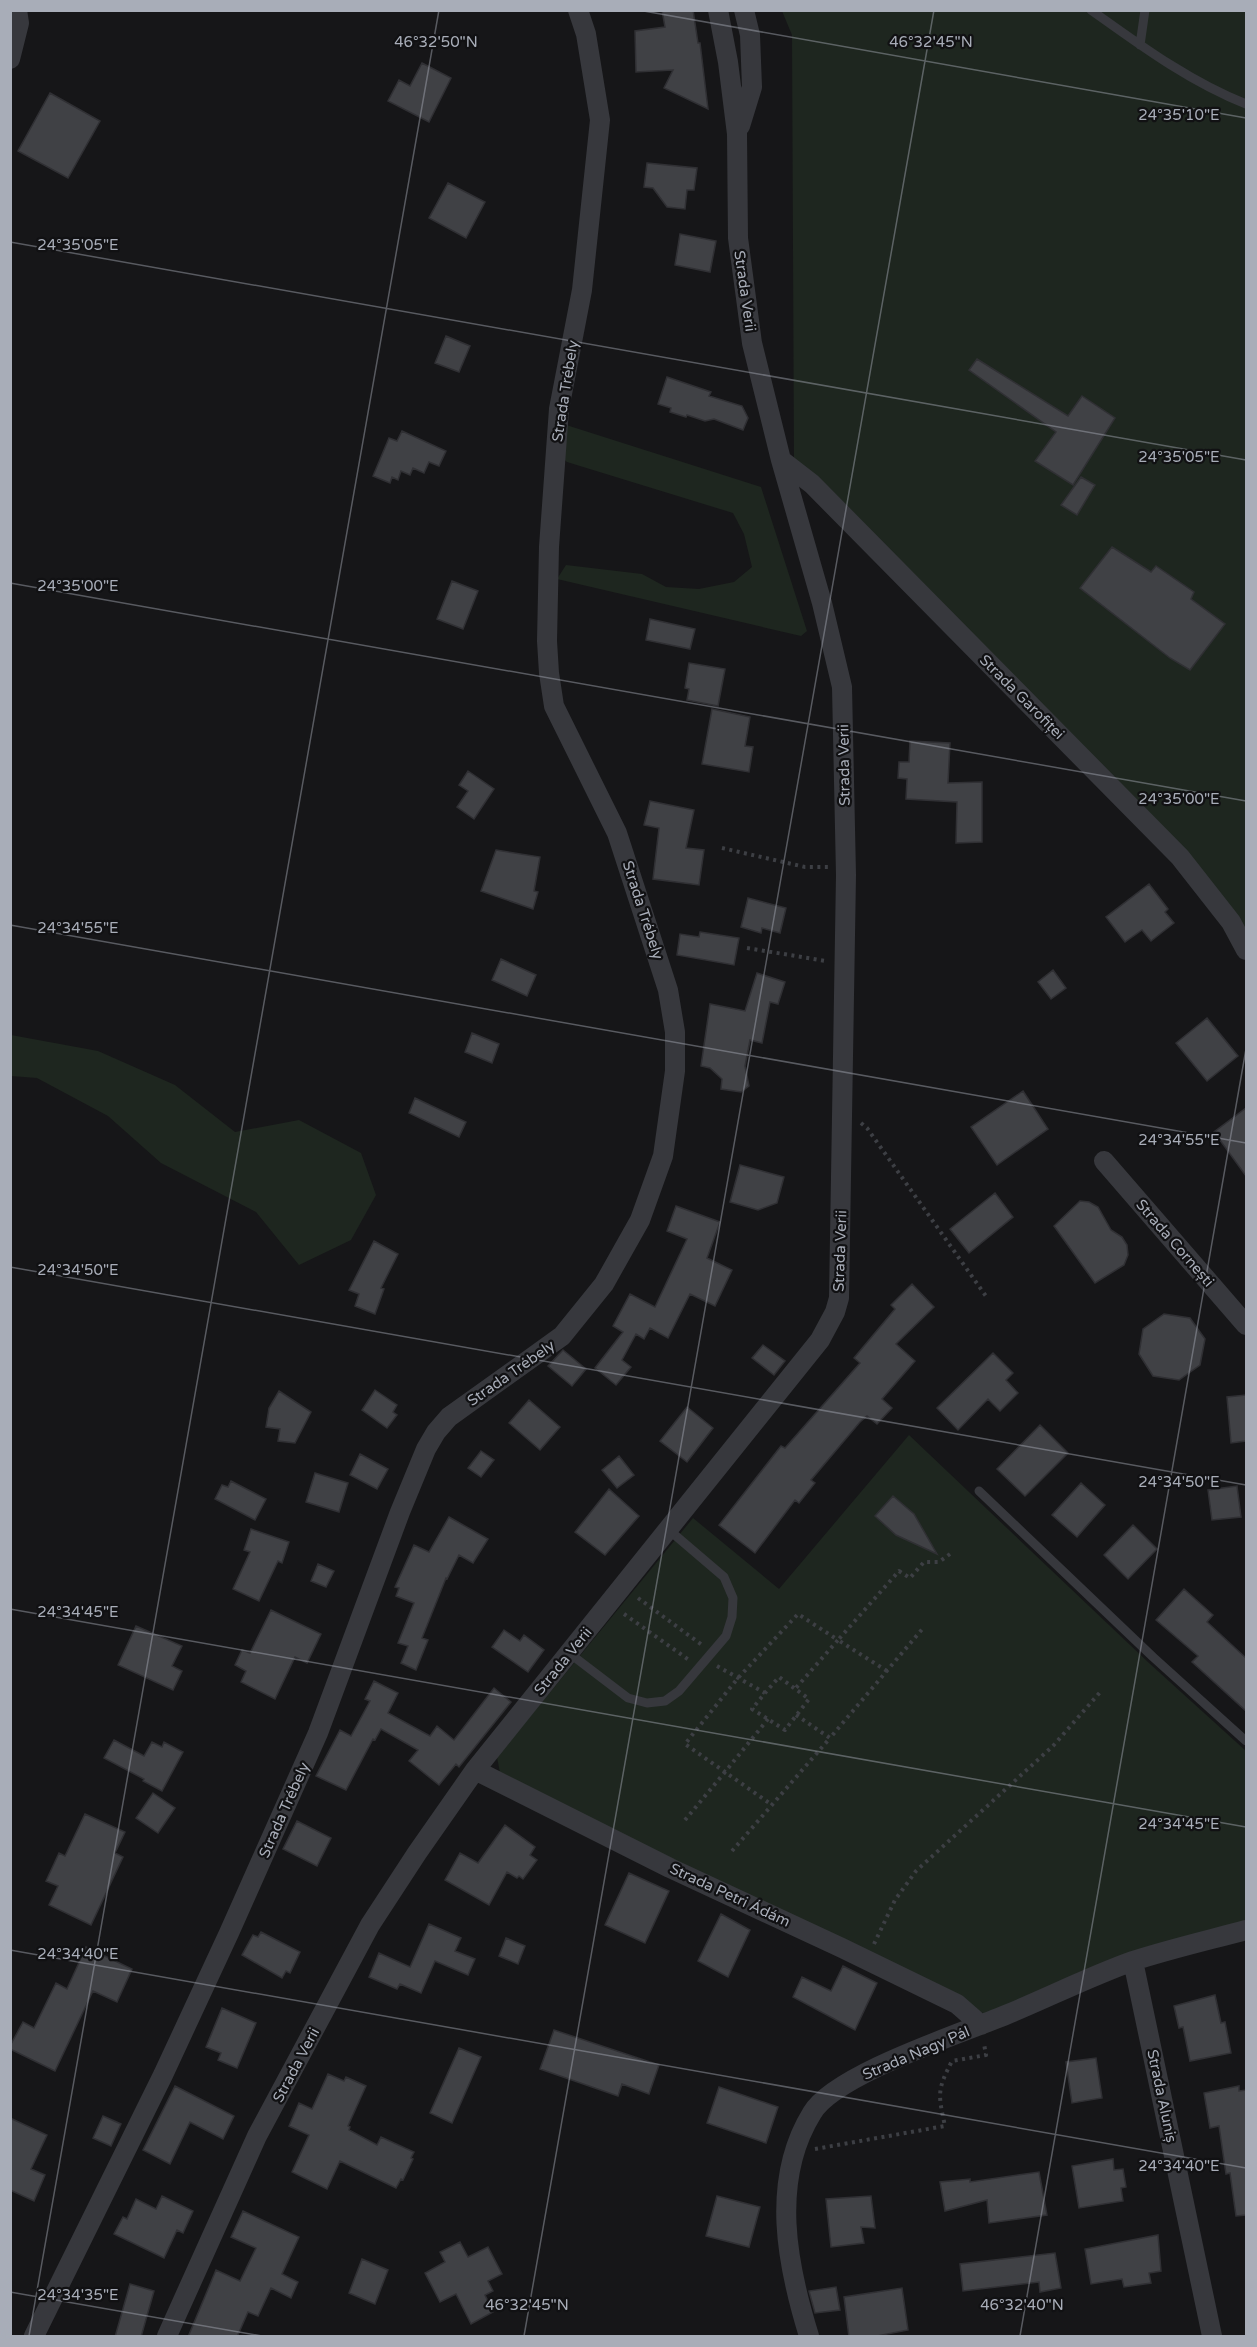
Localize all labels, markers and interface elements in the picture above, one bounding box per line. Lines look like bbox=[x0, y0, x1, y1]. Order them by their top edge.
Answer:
text: 46°32'50"N bbox=[394, 33, 478, 51]
text: 46°32'45"N bbox=[889, 33, 973, 51]
text: 24°35'10"E bbox=[1138, 106, 1220, 124]
text: 24°35'05"E bbox=[37, 236, 119, 254]
street label: Strada Verii bbox=[730, 249, 760, 333]
street label: Strada Trébely bbox=[548, 339, 582, 443]
text: 24°35'05"E bbox=[1138, 448, 1220, 466]
text: 24°35'00"E bbox=[37, 577, 119, 595]
street label: Strada Garofiței bbox=[976, 651, 1068, 743]
street label: Strada Verii bbox=[834, 724, 854, 806]
text: 24°35'00"E bbox=[1138, 790, 1220, 808]
street label: Strada Trébely bbox=[619, 858, 667, 962]
text: 24°34'55"E bbox=[37, 919, 119, 937]
text: 24°34'55"E bbox=[1138, 1131, 1220, 1149]
street label: Strada Cornești bbox=[1132, 1196, 1218, 1290]
street label: Strada Verii bbox=[830, 1210, 850, 1292]
text: 24°34'50"E bbox=[37, 1261, 119, 1279]
street label: Strada Trébely bbox=[464, 1336, 558, 1410]
text: 24°34'50"E bbox=[1138, 1473, 1220, 1491]
text: 24°34'45"E bbox=[37, 1603, 119, 1621]
street label: Strada Verii bbox=[530, 1624, 596, 1698]
street label: Strada Trébely bbox=[255, 1759, 313, 1861]
text: 24°34'45"E bbox=[1138, 1815, 1220, 1833]
street label: Strada Petri Ádám bbox=[667, 1859, 793, 1931]
text: 24°34'40"E bbox=[37, 1945, 119, 1963]
street label: Strada Nagy Pál bbox=[860, 2022, 972, 2084]
street label: Strada Verii bbox=[269, 2025, 323, 2105]
street label: Strada Aluniș bbox=[1143, 2048, 1181, 2144]
text: 24°34'40"E bbox=[1138, 2157, 1220, 2175]
text: 24°34'35"E bbox=[37, 2286, 119, 2304]
text: 46°32'45"N bbox=[485, 2296, 569, 2314]
text: 46°32'40"N bbox=[980, 2296, 1064, 2314]

